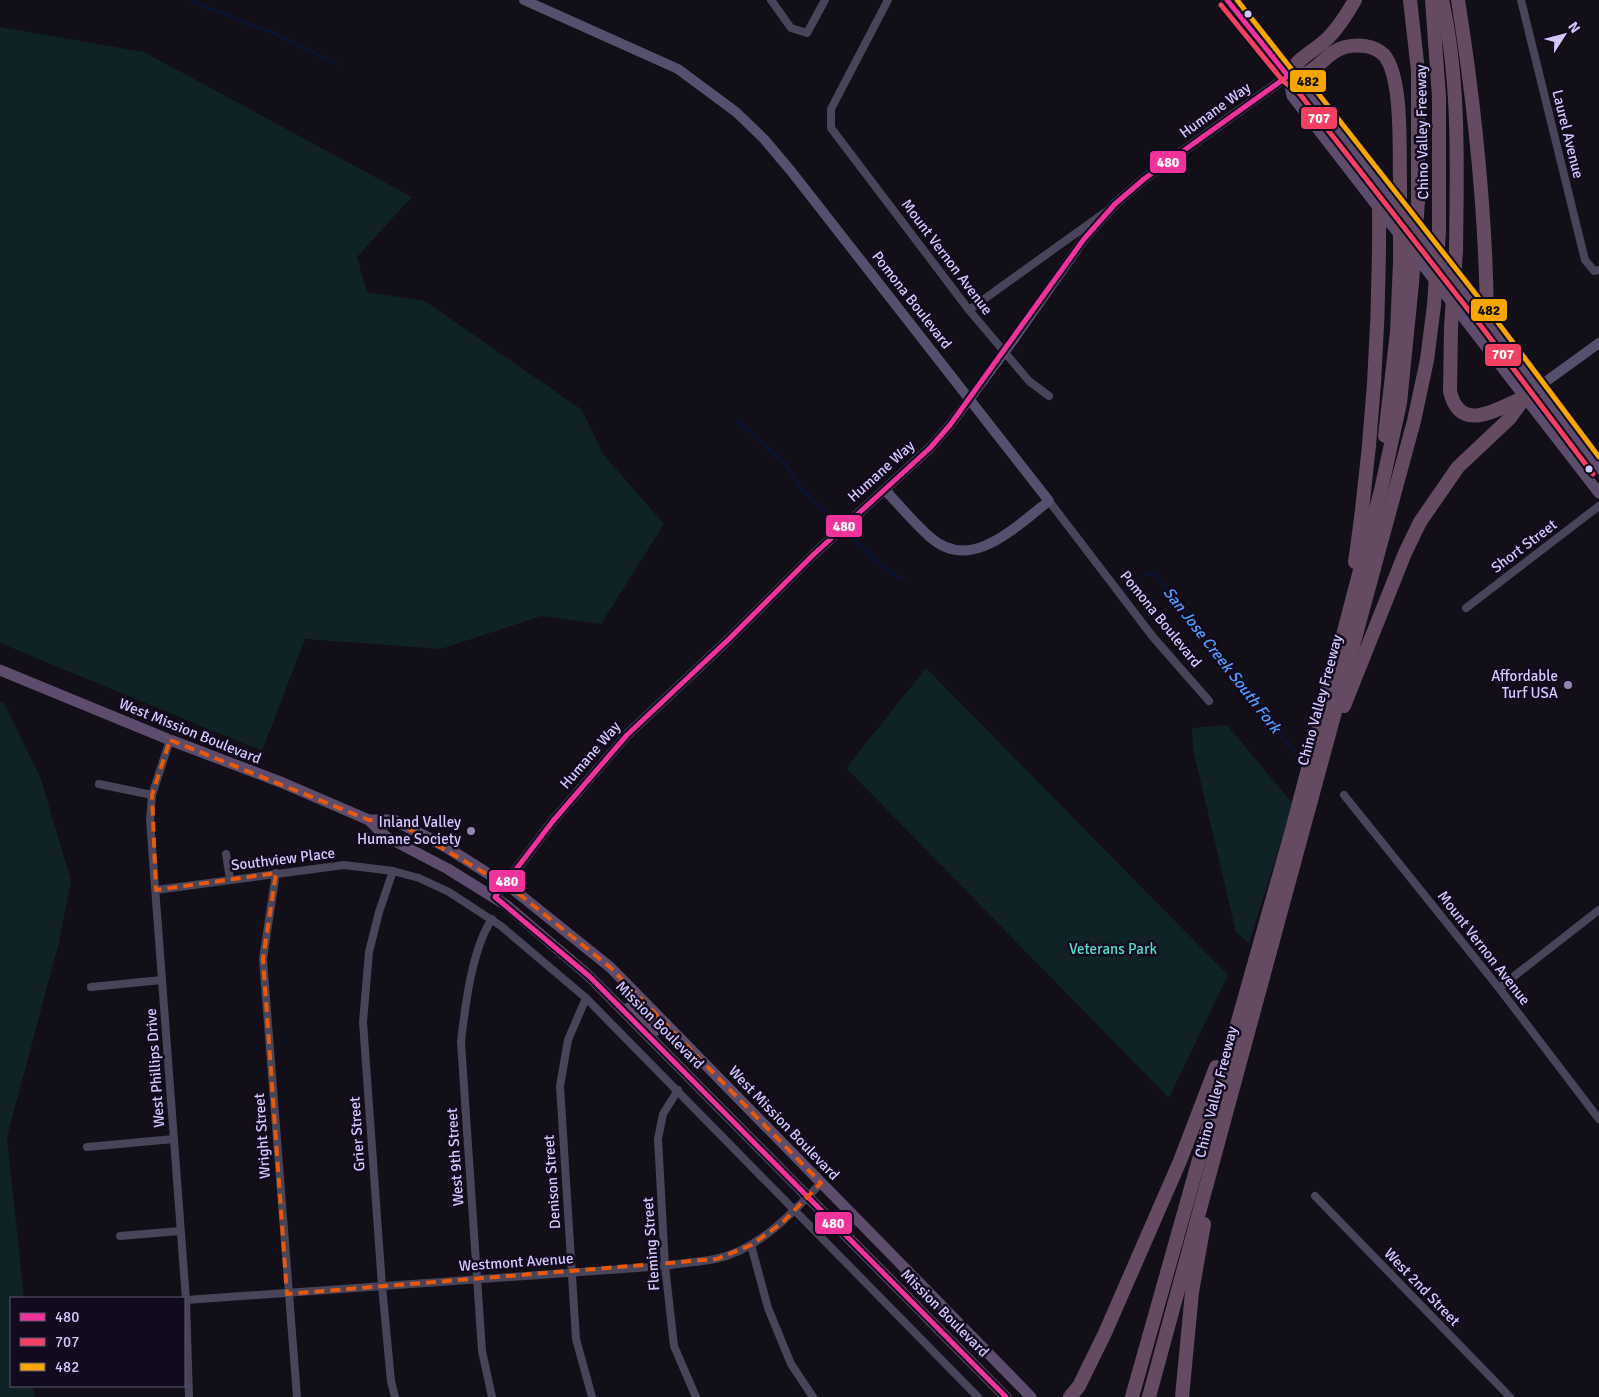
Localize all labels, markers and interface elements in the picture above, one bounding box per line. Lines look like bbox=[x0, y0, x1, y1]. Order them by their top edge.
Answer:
unlabelled marker bbox=[1243, 9, 1253, 19]
north arrow bbox=[1539, 10, 1589, 60]
text: N bbox=[1564, 19, 1584, 37]
street label: Chino Valley Freeway bbox=[1412, 64, 1432, 200]
line badge: 482 bbox=[1289, 69, 1327, 93]
text: 482 bbox=[1297, 73, 1319, 90]
street label: Humane Way bbox=[1176, 78, 1254, 142]
street label: Laurel Avenue bbox=[1548, 88, 1588, 180]
line badge: 707 bbox=[1300, 106, 1338, 130]
text: 707 bbox=[1308, 110, 1331, 127]
line badge: 480 bbox=[1149, 150, 1187, 174]
text: 480 bbox=[1157, 154, 1180, 171]
street label: Mount Vernon Avenue bbox=[898, 196, 996, 318]
street label: Pomona Boulevard bbox=[868, 248, 956, 353]
line badge: 482 bbox=[1470, 298, 1508, 322]
text: 482 bbox=[1478, 302, 1500, 319]
line badge: 707 bbox=[1484, 343, 1522, 367]
text: 707 bbox=[1492, 346, 1515, 363]
street label: Humane Way bbox=[844, 436, 918, 506]
unlabelled marker bbox=[1584, 464, 1594, 474]
line badge: 480 bbox=[825, 514, 863, 538]
street label: Short Street bbox=[1488, 515, 1560, 577]
text: 480 bbox=[833, 518, 856, 535]
street label: Pomona Boulevard bbox=[1117, 567, 1206, 671]
water label: San Jose Creek South Fork bbox=[1159, 583, 1287, 739]
street label: Chino Valley Freeway bbox=[1294, 632, 1346, 768]
place label: Affordable Turf USA bbox=[1491, 667, 1558, 702]
marker: Affordable Turf USA bbox=[1562, 679, 1574, 691]
street label: West Mission Boulevard bbox=[116, 694, 264, 768]
street label: Humane Way bbox=[556, 718, 624, 792]
place label: Inland Valley Humane Society bbox=[357, 813, 461, 848]
marker: Inland Valley Humane Society bbox=[465, 825, 477, 837]
street label: Southview Place bbox=[230, 844, 336, 874]
line badge: 480 bbox=[488, 869, 526, 893]
text: 480 bbox=[496, 873, 519, 890]
street label: Mount Vernon Avenue bbox=[1434, 887, 1534, 1009]
park label: Veterans Park bbox=[1069, 940, 1157, 958]
street label: Mission Boulevard bbox=[612, 977, 708, 1073]
street label: West Phillips Drive bbox=[142, 1008, 168, 1128]
street label: Chino Valley Freeway bbox=[1191, 1024, 1241, 1160]
street label: West Mission Boulevard bbox=[725, 1062, 843, 1184]
street label: Wright Street bbox=[250, 1092, 274, 1180]
street label: Grier Street bbox=[345, 1096, 369, 1172]
street label: West 9th Street bbox=[443, 1107, 467, 1207]
street label: Denison Street bbox=[540, 1134, 564, 1230]
street label: Fleming Street bbox=[639, 1196, 663, 1292]
line badge: 480 bbox=[814, 1211, 853, 1235]
text: 480 bbox=[822, 1215, 845, 1232]
street label: West 2nd Street bbox=[1380, 1244, 1464, 1330]
street label: Westmont Avenue bbox=[458, 1249, 574, 1275]
street label: Mission Boulevard bbox=[897, 1265, 993, 1361]
legend bbox=[10, 1297, 185, 1387]
text: 480 bbox=[55, 1308, 79, 1326]
text: 707 bbox=[55, 1333, 79, 1351]
text: 482 bbox=[55, 1358, 79, 1376]

